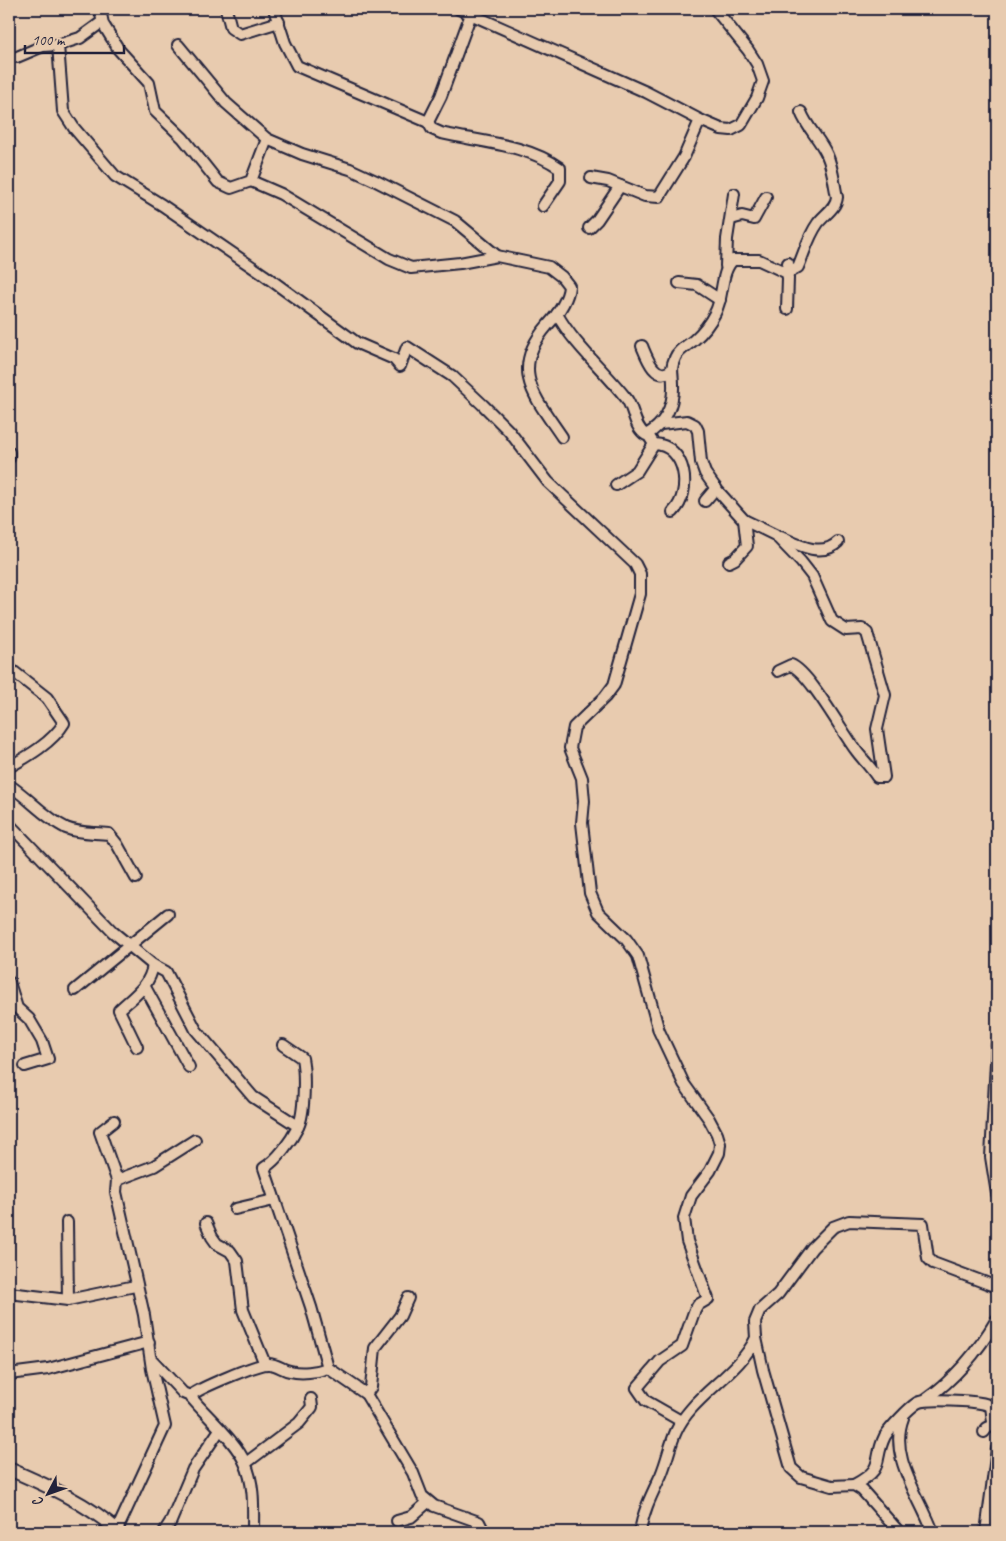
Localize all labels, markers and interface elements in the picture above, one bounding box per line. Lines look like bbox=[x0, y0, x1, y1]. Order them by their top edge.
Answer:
scale bar bbox=[25, 22, 124, 54]
text: 100 m bbox=[32, 31, 66, 50]
north arrow bbox=[22, 1468, 72, 1518]
text: С bbox=[29, 1492, 47, 1510]

